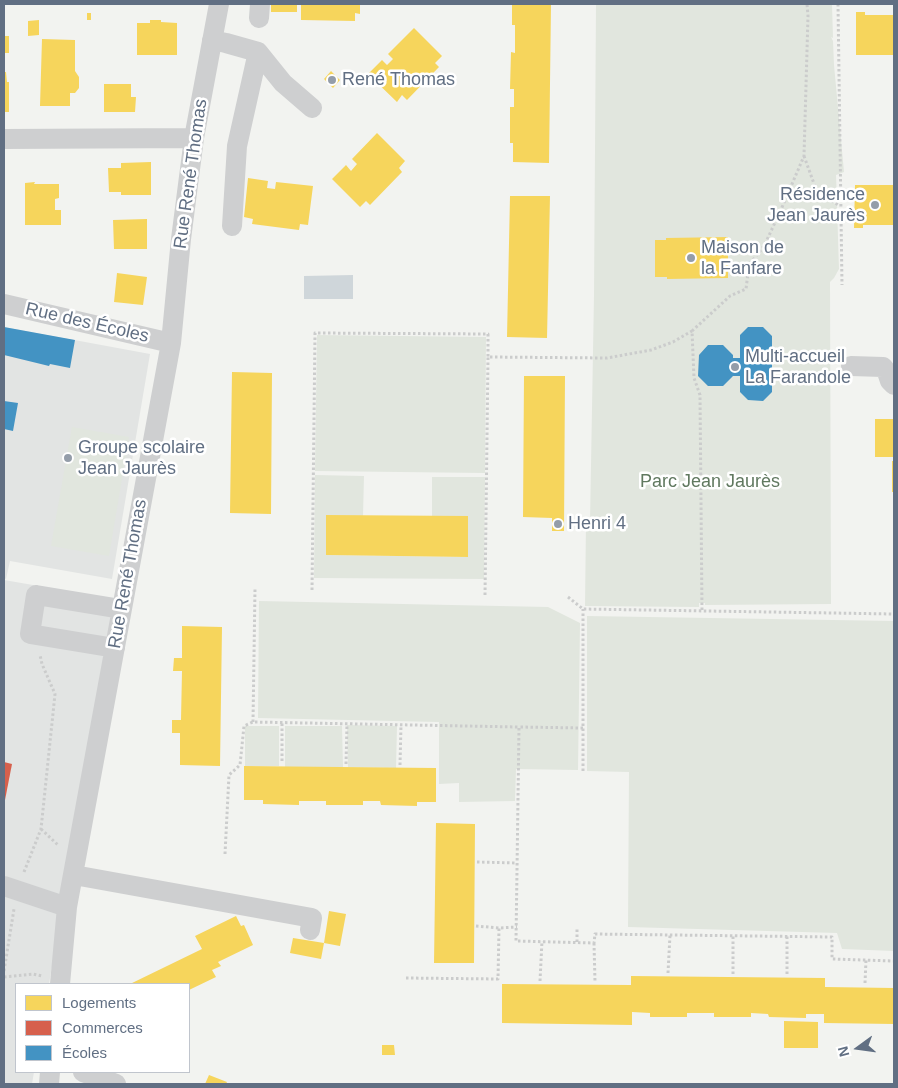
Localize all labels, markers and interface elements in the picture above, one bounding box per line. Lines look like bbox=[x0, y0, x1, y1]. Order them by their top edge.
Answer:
place label: René Thomas bbox=[342, 69, 455, 91]
marker: René Thomas bbox=[326, 74, 338, 86]
street label: Rue René Thomas bbox=[170, 98, 212, 250]
place label: Résidence Jean Jaurès bbox=[767, 184, 865, 226]
marker: Résidence Jean Jaurès bbox=[869, 199, 881, 211]
place label: Maison de la Fanfare bbox=[701, 237, 784, 280]
marker: Maison de la Fanfare bbox=[685, 252, 697, 264]
street label: Rue des Écoles bbox=[23, 298, 151, 348]
place label: Multi-accueil La Farandole bbox=[745, 346, 851, 388]
marker: Multi-accueil La Farandole bbox=[729, 361, 741, 373]
place label: Groupe scolaire Jean Jaurès bbox=[78, 437, 205, 479]
marker: Groupe scolaire Jean Jaurès bbox=[62, 452, 74, 464]
park label: Parc Jean Jaurès bbox=[640, 471, 780, 493]
street label: Rue René Thomas bbox=[104, 498, 152, 650]
place label: Henri 4 bbox=[568, 513, 626, 535]
marker: Henri 4 bbox=[552, 518, 564, 530]
legend bbox=[15, 983, 190, 1073]
text: Logements bbox=[62, 994, 136, 1011]
text: Commerces bbox=[62, 1019, 143, 1036]
north arrow bbox=[833, 1023, 883, 1073]
text: Écoles bbox=[62, 1044, 107, 1061]
text: N bbox=[834, 1045, 852, 1058]

